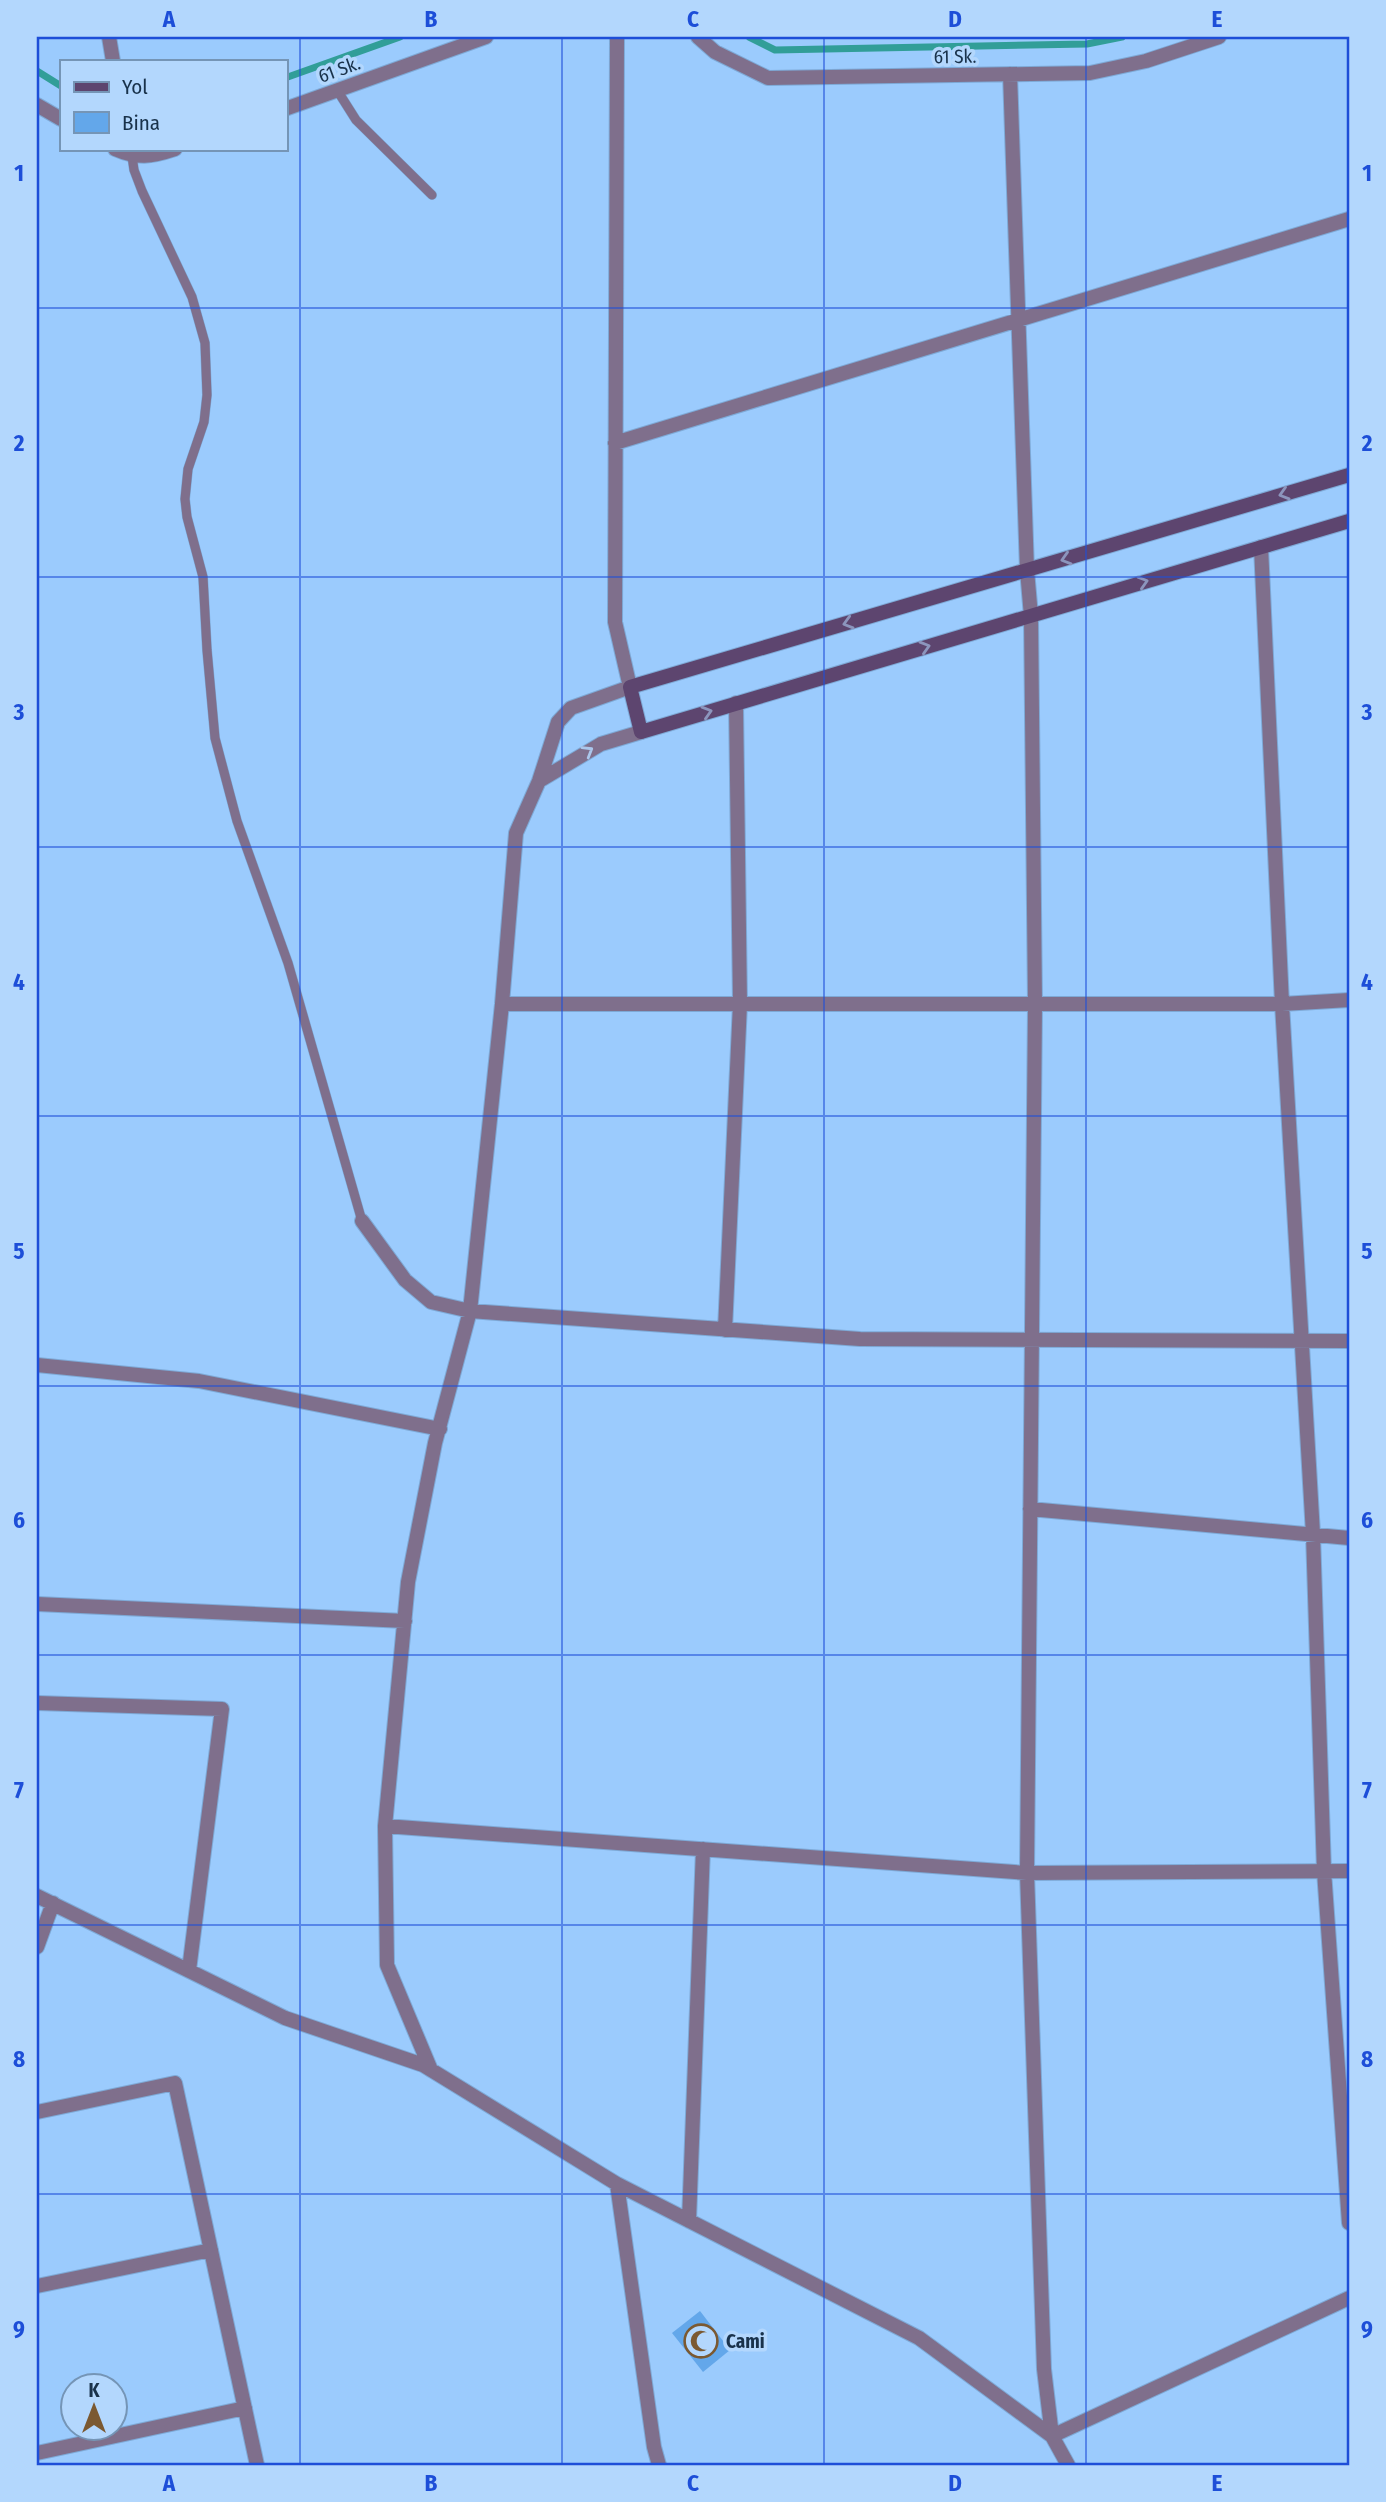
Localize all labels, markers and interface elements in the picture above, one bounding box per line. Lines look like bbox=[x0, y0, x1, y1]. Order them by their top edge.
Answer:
text: A bbox=[162, 5, 176, 33]
text: B bbox=[425, 5, 438, 33]
text: C bbox=[687, 5, 699, 33]
text: D bbox=[948, 5, 962, 33]
text: E bbox=[1212, 5, 1223, 33]
street label: 61 Sk. bbox=[933, 45, 977, 68]
street label: 61 Sk. bbox=[315, 51, 363, 88]
legend bbox=[60, 60, 287, 150]
text: Yol bbox=[122, 74, 148, 100]
text: Bina bbox=[122, 110, 160, 136]
text: 1 bbox=[14, 159, 24, 187]
text: 1 bbox=[1362, 159, 1372, 187]
text: 2 bbox=[13, 429, 25, 457]
text: 2 bbox=[1361, 429, 1373, 457]
one-way arrow bbox=[1278, 486, 1290, 500]
one-way arrow bbox=[1060, 550, 1072, 565]
one-way arrow bbox=[1137, 576, 1149, 591]
one-way arrow bbox=[842, 615, 854, 630]
one-way arrow bbox=[919, 641, 931, 656]
text: 3 bbox=[13, 698, 25, 726]
text: 3 bbox=[1361, 698, 1373, 726]
one-way arrow bbox=[701, 706, 713, 721]
one-way arrow bbox=[581, 747, 594, 760]
text: 4 bbox=[13, 968, 25, 996]
text: 4 bbox=[1361, 968, 1373, 996]
text: 5 bbox=[13, 1237, 25, 1265]
text: 5 bbox=[1361, 1237, 1373, 1265]
text: 6 bbox=[13, 1506, 25, 1534]
text: 6 bbox=[1361, 1506, 1373, 1534]
text: 7 bbox=[14, 1776, 24, 1804]
text: 7 bbox=[1362, 1776, 1372, 1804]
text: 8 bbox=[13, 2045, 25, 2073]
text: 8 bbox=[1361, 2045, 1373, 2073]
text: 9 bbox=[13, 2315, 25, 2343]
text: 9 bbox=[1361, 2315, 1373, 2343]
mosque icon: Cami bbox=[682, 2322, 720, 2360]
place label: Cami bbox=[726, 2330, 765, 2353]
north arrow bbox=[60, 2372, 130, 2442]
text: K bbox=[88, 2379, 100, 2402]
text: A bbox=[162, 2469, 176, 2497]
text: B bbox=[425, 2469, 438, 2497]
text: C bbox=[687, 2469, 699, 2497]
text: D bbox=[948, 2469, 962, 2497]
text: E bbox=[1212, 2469, 1223, 2497]

